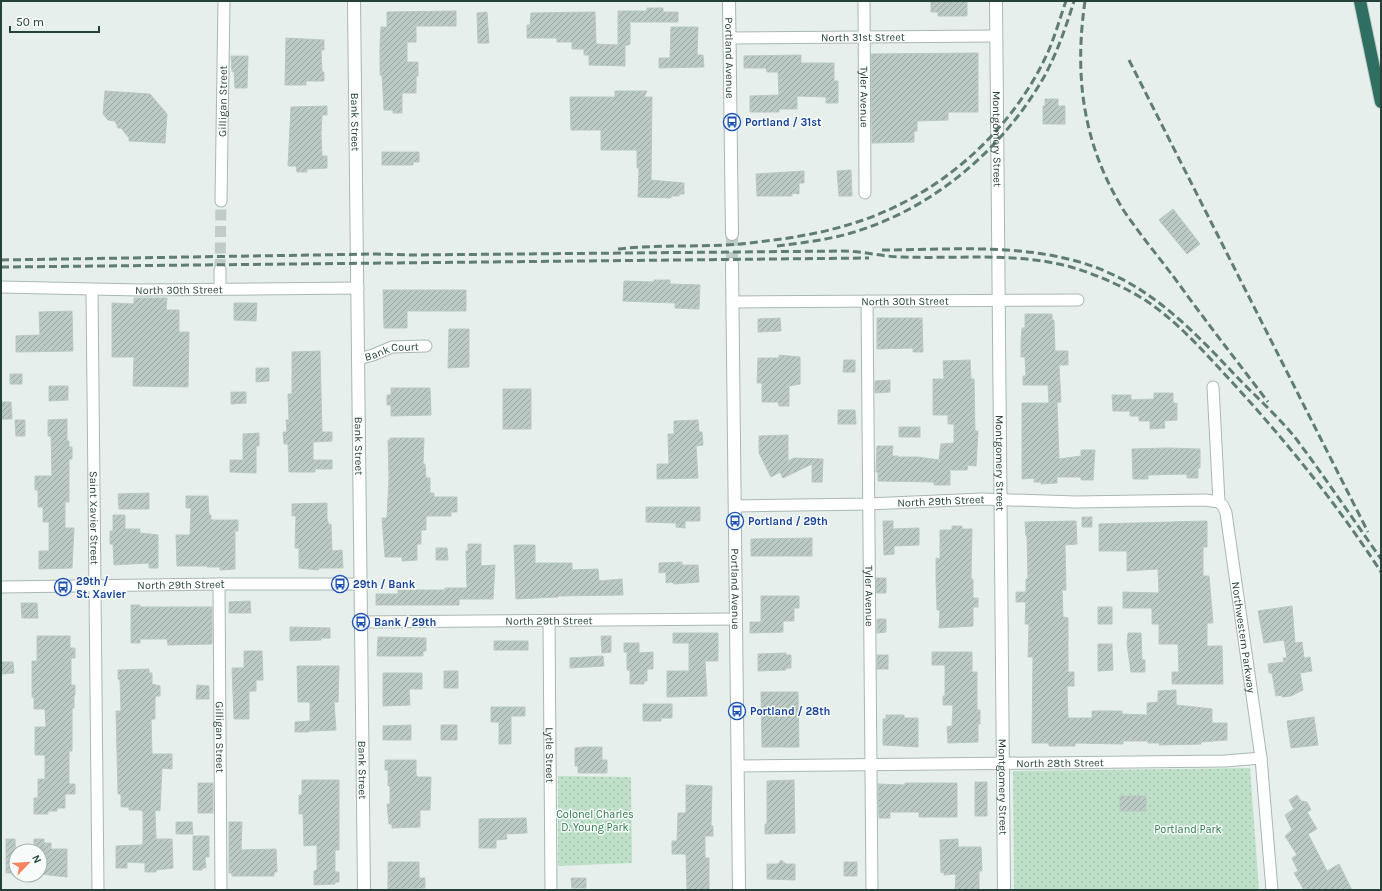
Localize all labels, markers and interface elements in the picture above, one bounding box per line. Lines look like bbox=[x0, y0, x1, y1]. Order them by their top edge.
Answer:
scale bar bbox=[10, 8, 99, 34]
text: 50 m bbox=[16, 15, 44, 29]
street label: Portland Avenue bbox=[723, 17, 737, 99]
street label: North 31st Street bbox=[821, 30, 905, 44]
street label: Gilligan Street bbox=[215, 65, 230, 137]
street label: Tyler Avenue bbox=[858, 66, 871, 128]
street label: Montgomery Street bbox=[990, 91, 1004, 187]
street label: Bank Street bbox=[349, 93, 362, 151]
bus stop icon: Portland / 31st bbox=[722, 112, 742, 132]
place label: Portland / 31st bbox=[745, 116, 822, 129]
street label: North 30th Street bbox=[135, 283, 223, 297]
street label: North 30th Street bbox=[861, 294, 949, 308]
street label: Bank Court bbox=[363, 340, 419, 363]
street label: Montgomery Street bbox=[993, 415, 1007, 511]
street label: Bank Street bbox=[352, 417, 366, 475]
street label: Saint Xavier Street bbox=[87, 471, 101, 565]
street label: North 29th Street bbox=[897, 492, 985, 509]
bus stop icon: Portland / 29th bbox=[725, 511, 745, 531]
place label: Portland / 29th bbox=[748, 515, 828, 528]
street label: Portland Avenue bbox=[729, 548, 743, 630]
street label: Tyler Avenue bbox=[863, 565, 876, 627]
bus stop icon: 29th / Bank bbox=[330, 574, 350, 594]
place label: 29th / St. Xavier bbox=[76, 575, 127, 601]
bus stop icon: 29th / St. Xavier bbox=[53, 577, 73, 597]
street label: North 29th Street bbox=[137, 577, 225, 592]
place label: 29th / Bank bbox=[353, 578, 416, 591]
street label: Northwestern Parkway bbox=[1229, 581, 1258, 694]
bus stop icon: Bank / 29th bbox=[351, 612, 371, 632]
street label: North 29th Street bbox=[505, 614, 593, 627]
place label: Bank / 29th bbox=[374, 616, 436, 629]
street label: Gilligan Street bbox=[213, 701, 227, 773]
bus stop icon: Portland / 28th bbox=[727, 701, 747, 721]
place label: Portland / 28th bbox=[750, 705, 830, 718]
street label: Lytle Street bbox=[543, 727, 557, 783]
street label: Montgomery Street bbox=[996, 739, 1010, 835]
street label: Bank Street bbox=[356, 741, 369, 799]
street label: North 28th Street bbox=[1016, 756, 1104, 770]
park label: Colonel Charles D. Young Park bbox=[556, 808, 634, 834]
park label: Portland Park bbox=[1154, 823, 1222, 836]
north arrow bbox=[8, 843, 48, 883]
text: N bbox=[29, 853, 44, 865]

